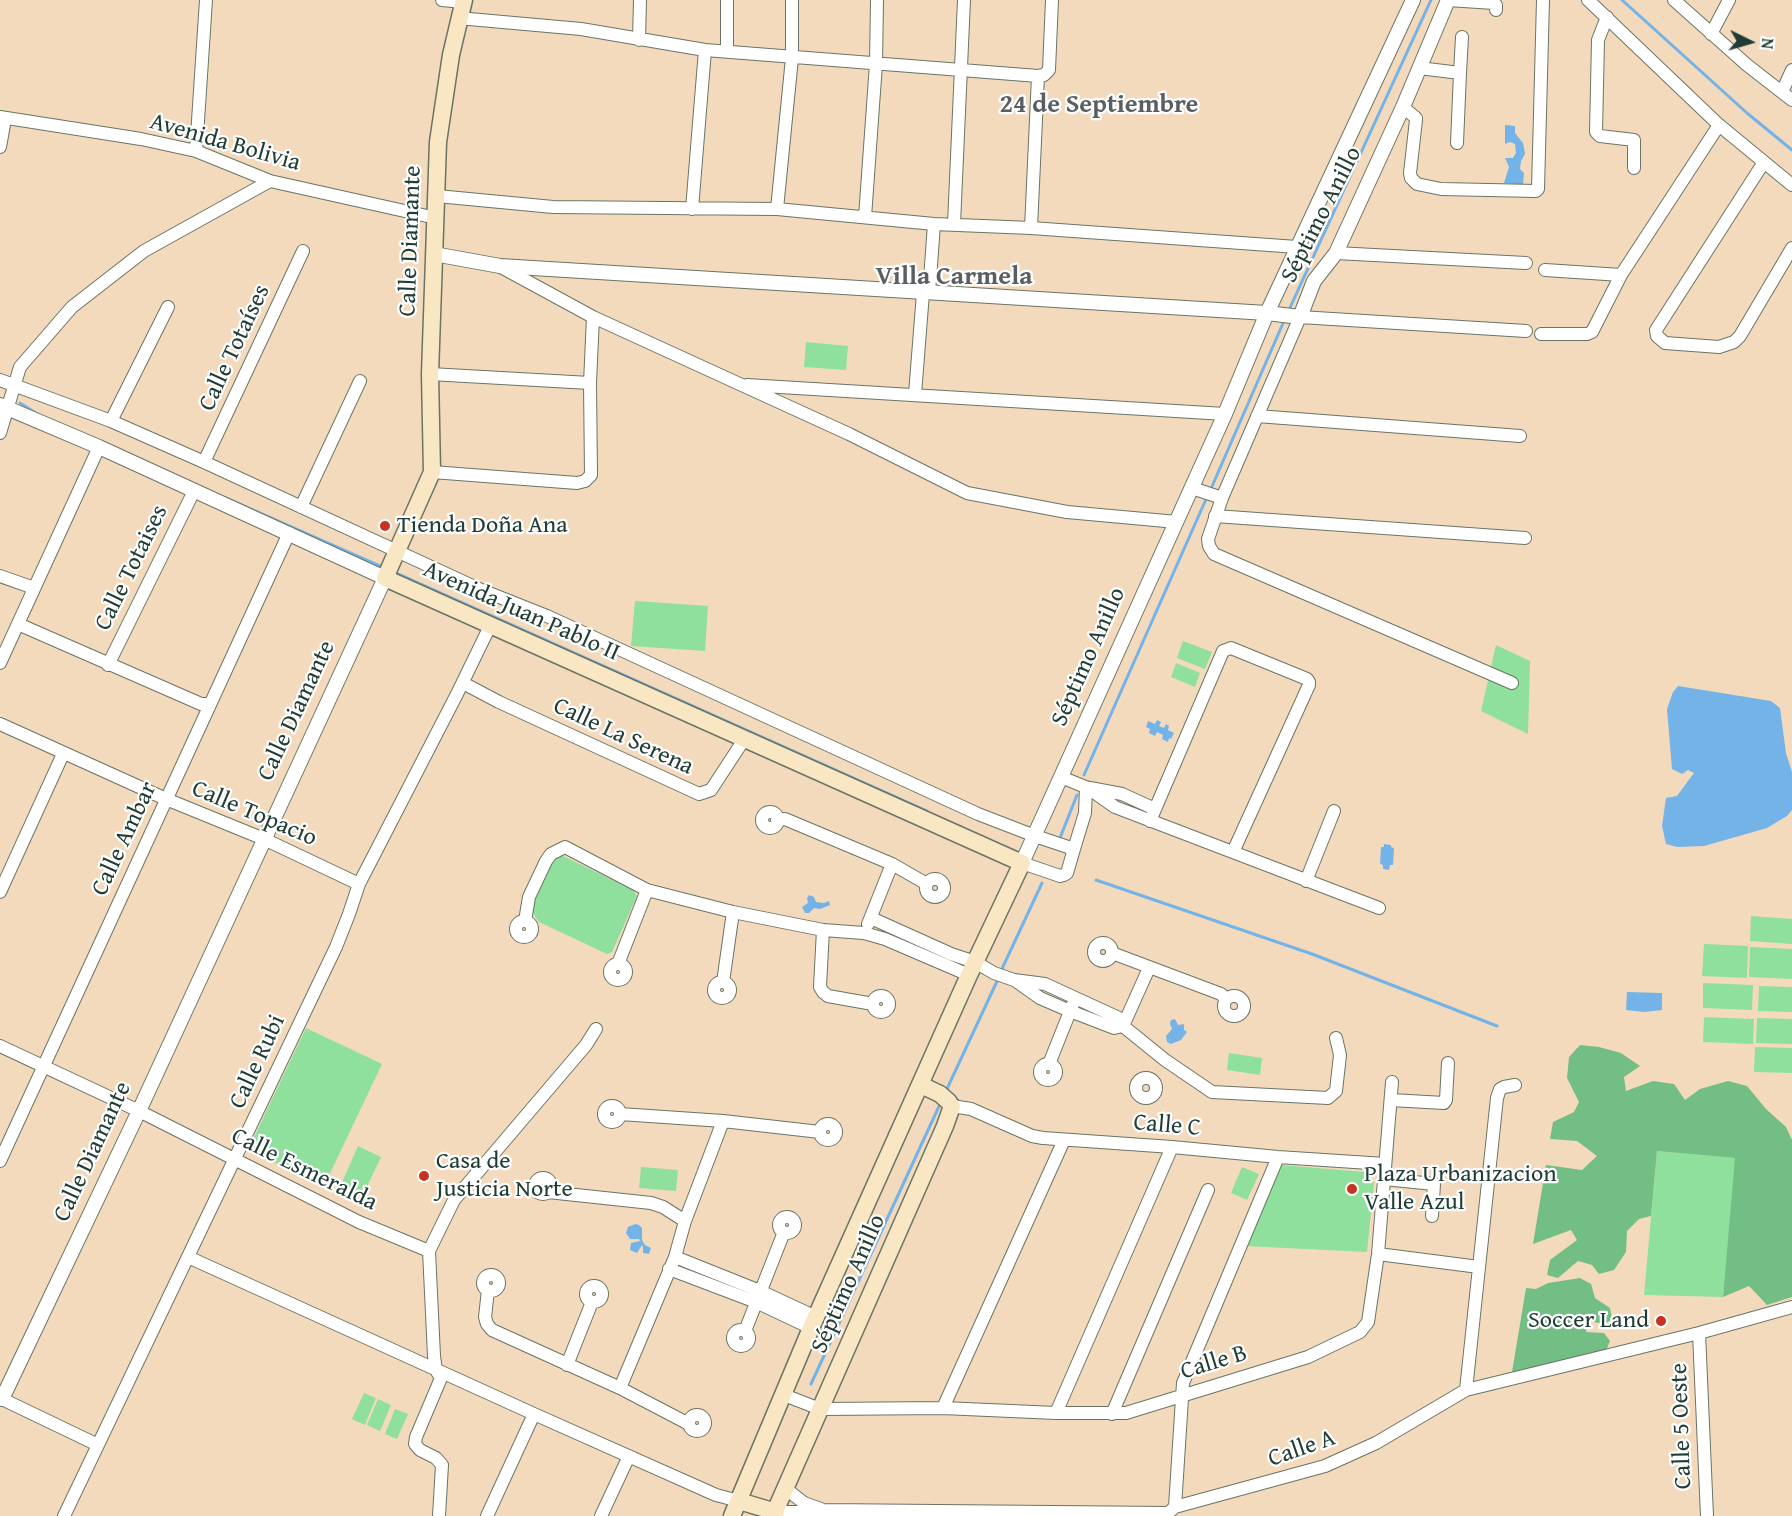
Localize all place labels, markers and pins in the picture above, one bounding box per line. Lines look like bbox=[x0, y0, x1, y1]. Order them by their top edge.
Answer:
place label: Tienda Doña Ana bbox=[397, 512, 568, 540]
marker: Tienda Doña Ana bbox=[378, 519, 392, 533]
place label: Casa de Justicia Norte bbox=[436, 1148, 573, 1204]
place label: Plaza Urbanizacion Valle Azul bbox=[1364, 1161, 1557, 1217]
marker: Casa de Justicia Norte bbox=[417, 1169, 431, 1183]
marker: Plaza Urbanizacion Valle Azul bbox=[1345, 1182, 1359, 1196]
place label: Soccer Land bbox=[1528, 1307, 1649, 1335]
marker: Soccer Land bbox=[1654, 1314, 1668, 1328]

